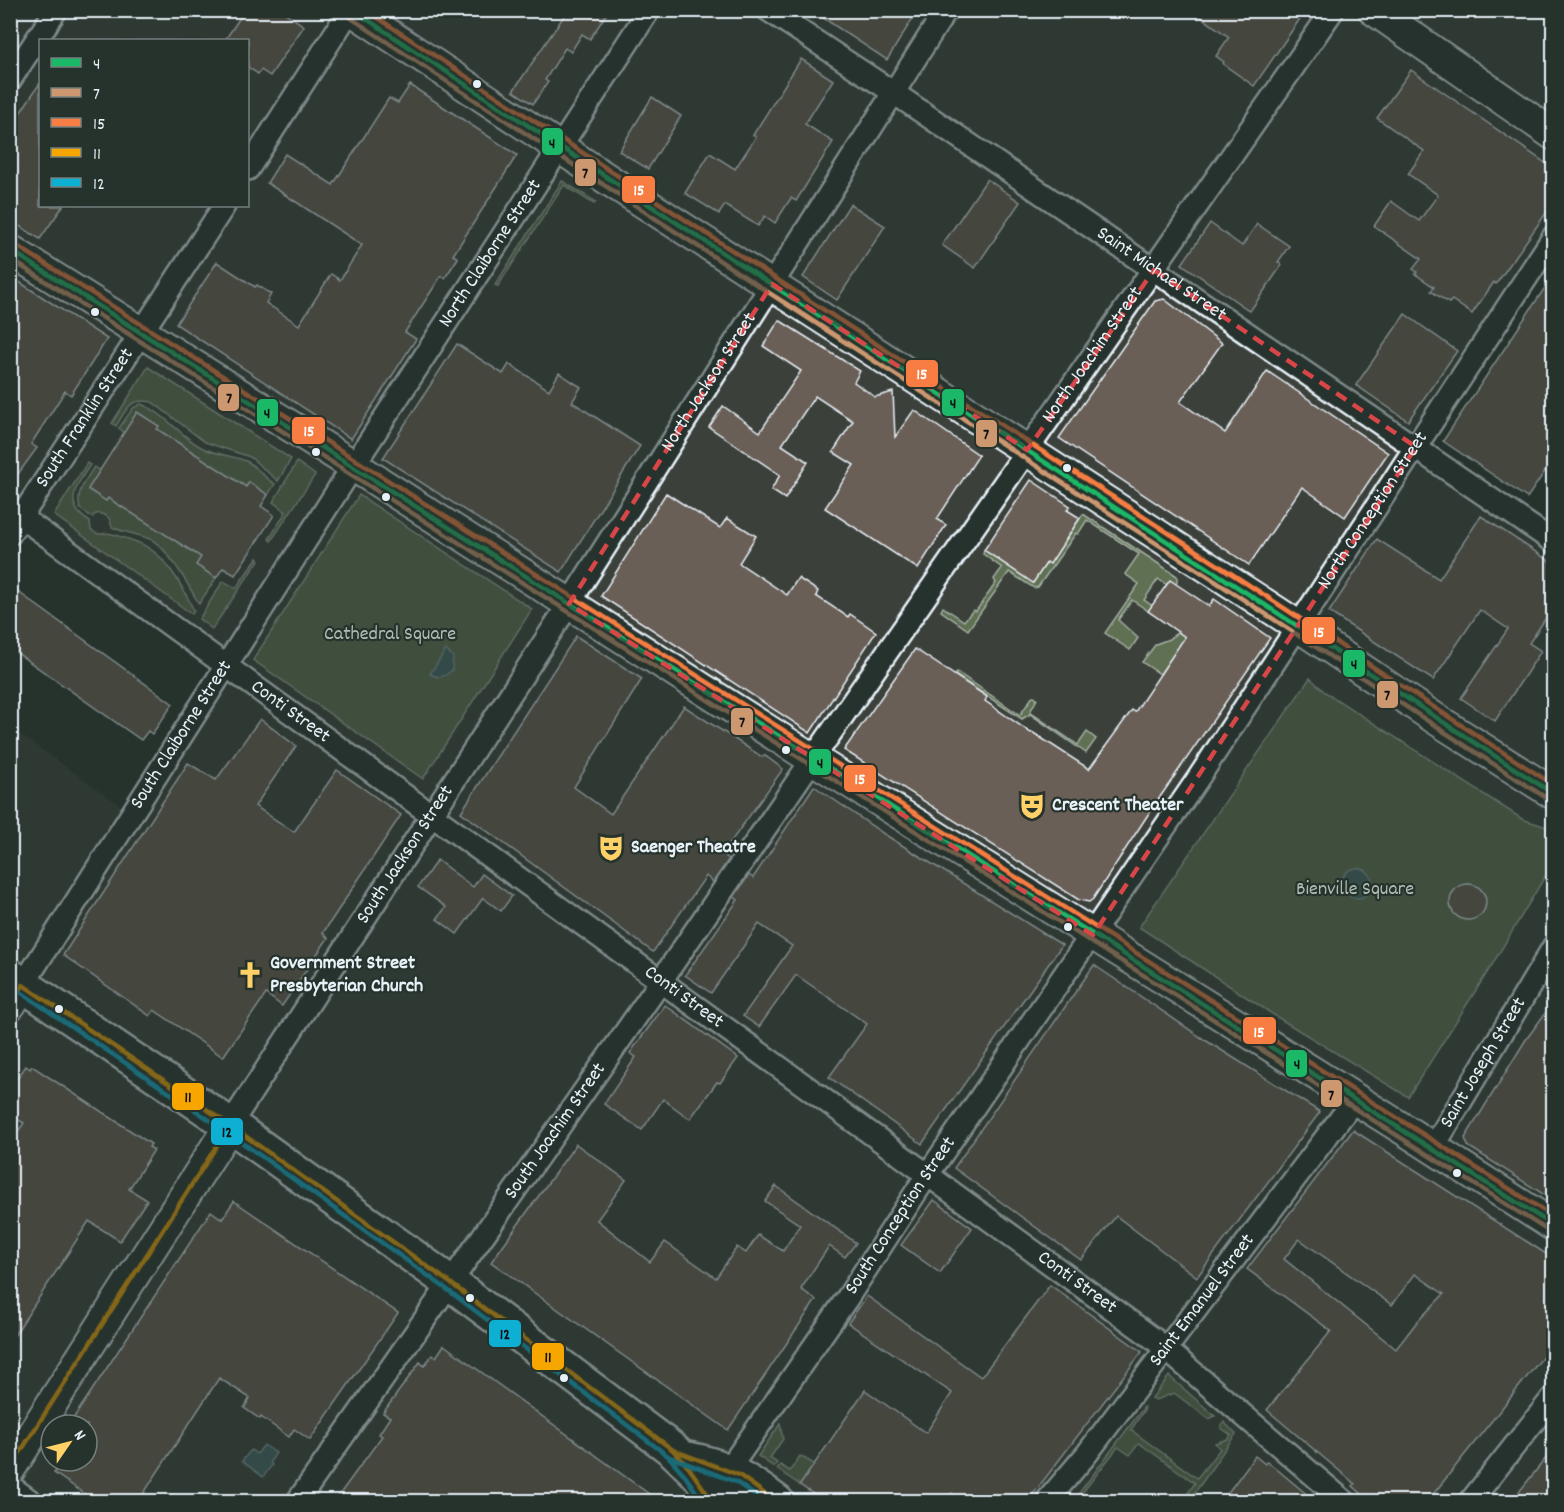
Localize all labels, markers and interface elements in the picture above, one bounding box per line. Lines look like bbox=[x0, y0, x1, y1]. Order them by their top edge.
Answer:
legend bbox=[39, 39, 249, 207]
text: 4 bbox=[93, 53, 100, 78]
unlabelled marker bbox=[471, 78, 483, 90]
text: 7 bbox=[93, 83, 100, 108]
text: 15 bbox=[93, 113, 105, 138]
line badge: 4 bbox=[541, 127, 564, 156]
text: 4 bbox=[549, 133, 555, 156]
text: 11 bbox=[93, 143, 101, 168]
line badge: 7 bbox=[574, 158, 597, 187]
text: 7 bbox=[582, 163, 588, 186]
text: 12 bbox=[93, 173, 105, 198]
street label: North Claiborne Street bbox=[433, 174, 549, 333]
line badge: 15 bbox=[621, 175, 656, 204]
text: 15 bbox=[634, 180, 644, 203]
street label: Saint Michael Street bbox=[1090, 220, 1232, 329]
street label: North Joachim Street bbox=[1036, 281, 1151, 429]
unlabelled marker bbox=[89, 306, 101, 318]
street label: North Jackson Street bbox=[655, 307, 764, 458]
street label: South Franklin Street bbox=[30, 343, 141, 494]
line badge: 15 bbox=[905, 359, 939, 388]
text: 15 bbox=[917, 364, 927, 387]
line badge: 7 bbox=[217, 383, 240, 412]
text: 7 bbox=[226, 388, 232, 411]
line badge: 4 bbox=[941, 388, 965, 417]
text: 4 bbox=[950, 393, 956, 416]
line badge: 4 bbox=[256, 398, 279, 427]
text: 4 bbox=[264, 403, 270, 426]
line badge: 15 bbox=[291, 416, 326, 445]
line badge: 7 bbox=[975, 419, 998, 448]
text: 15 bbox=[304, 421, 314, 444]
text: 7 bbox=[983, 424, 989, 447]
street label: North Conception Street bbox=[1311, 426, 1436, 596]
unlabelled marker bbox=[310, 446, 322, 458]
unlabelled marker bbox=[1061, 462, 1073, 474]
unlabelled marker bbox=[380, 491, 392, 503]
line badge: 15 bbox=[1301, 616, 1336, 645]
park label: Cathedral Square bbox=[324, 621, 456, 649]
text: 15 bbox=[1314, 622, 1324, 645]
line badge: 4 bbox=[1342, 649, 1366, 678]
text: 4 bbox=[1351, 654, 1357, 677]
street label: South Claiborne Street bbox=[124, 655, 240, 815]
street label: Conti Street bbox=[244, 674, 336, 751]
line badge: 7 bbox=[1376, 680, 1399, 709]
text: 7 bbox=[1384, 685, 1390, 708]
line badge: 7 bbox=[730, 707, 754, 736]
text: 7 bbox=[739, 712, 745, 735]
unlabelled marker bbox=[780, 744, 792, 756]
line badge: 4 bbox=[808, 748, 832, 776]
text: 4 bbox=[817, 753, 823, 776]
line badge: 15 bbox=[843, 764, 877, 793]
text: 15 bbox=[855, 769, 865, 792]
street label: South Jackson Street bbox=[350, 780, 461, 930]
theatre icon: Crescent Theater bbox=[1017, 791, 1047, 821]
place label: Crescent Theater bbox=[1052, 792, 1184, 820]
theatre icon: Saenger Theatre bbox=[596, 833, 626, 863]
place label: Saenger Theatre bbox=[631, 834, 756, 862]
park label: Bienville Square bbox=[1296, 876, 1414, 904]
unlabelled marker bbox=[1062, 921, 1074, 933]
place label: Government Street Presbyterian Church bbox=[270, 950, 423, 1001]
street label: Conti Street bbox=[638, 959, 729, 1036]
church icon: Government Street Presbyterian Church bbox=[235, 960, 265, 990]
street label: Saint Joseph Street bbox=[1434, 992, 1534, 1134]
unlabelled marker bbox=[53, 1003, 65, 1015]
line badge: 15 bbox=[1242, 1016, 1277, 1045]
text: 15 bbox=[1254, 1022, 1264, 1045]
line badge: 4 bbox=[1285, 1049, 1308, 1078]
text: 4 bbox=[1294, 1054, 1300, 1077]
street label: South Joachim Street bbox=[498, 1058, 613, 1205]
line badge: 7 bbox=[1320, 1079, 1343, 1108]
line badge: 11 bbox=[171, 1082, 205, 1111]
text: 7 bbox=[1328, 1085, 1334, 1108]
text: 11 bbox=[184, 1087, 192, 1110]
line badge: 12 bbox=[210, 1117, 244, 1146]
text: 12 bbox=[222, 1122, 232, 1145]
street label: South Conception Street bbox=[839, 1132, 963, 1301]
unlabelled marker bbox=[1451, 1167, 1463, 1179]
street label: Saint Emanuel Street bbox=[1143, 1228, 1262, 1373]
street label: Conti Street bbox=[1031, 1245, 1122, 1321]
unlabelled marker bbox=[464, 1292, 476, 1304]
line badge: 12 bbox=[488, 1319, 522, 1348]
text: 12 bbox=[500, 1324, 510, 1347]
line badge: 11 bbox=[531, 1342, 565, 1371]
text: 11 bbox=[544, 1347, 552, 1370]
unlabelled marker bbox=[558, 1372, 570, 1384]
north arrow bbox=[39, 1413, 99, 1473]
text: N bbox=[68, 1426, 91, 1446]

